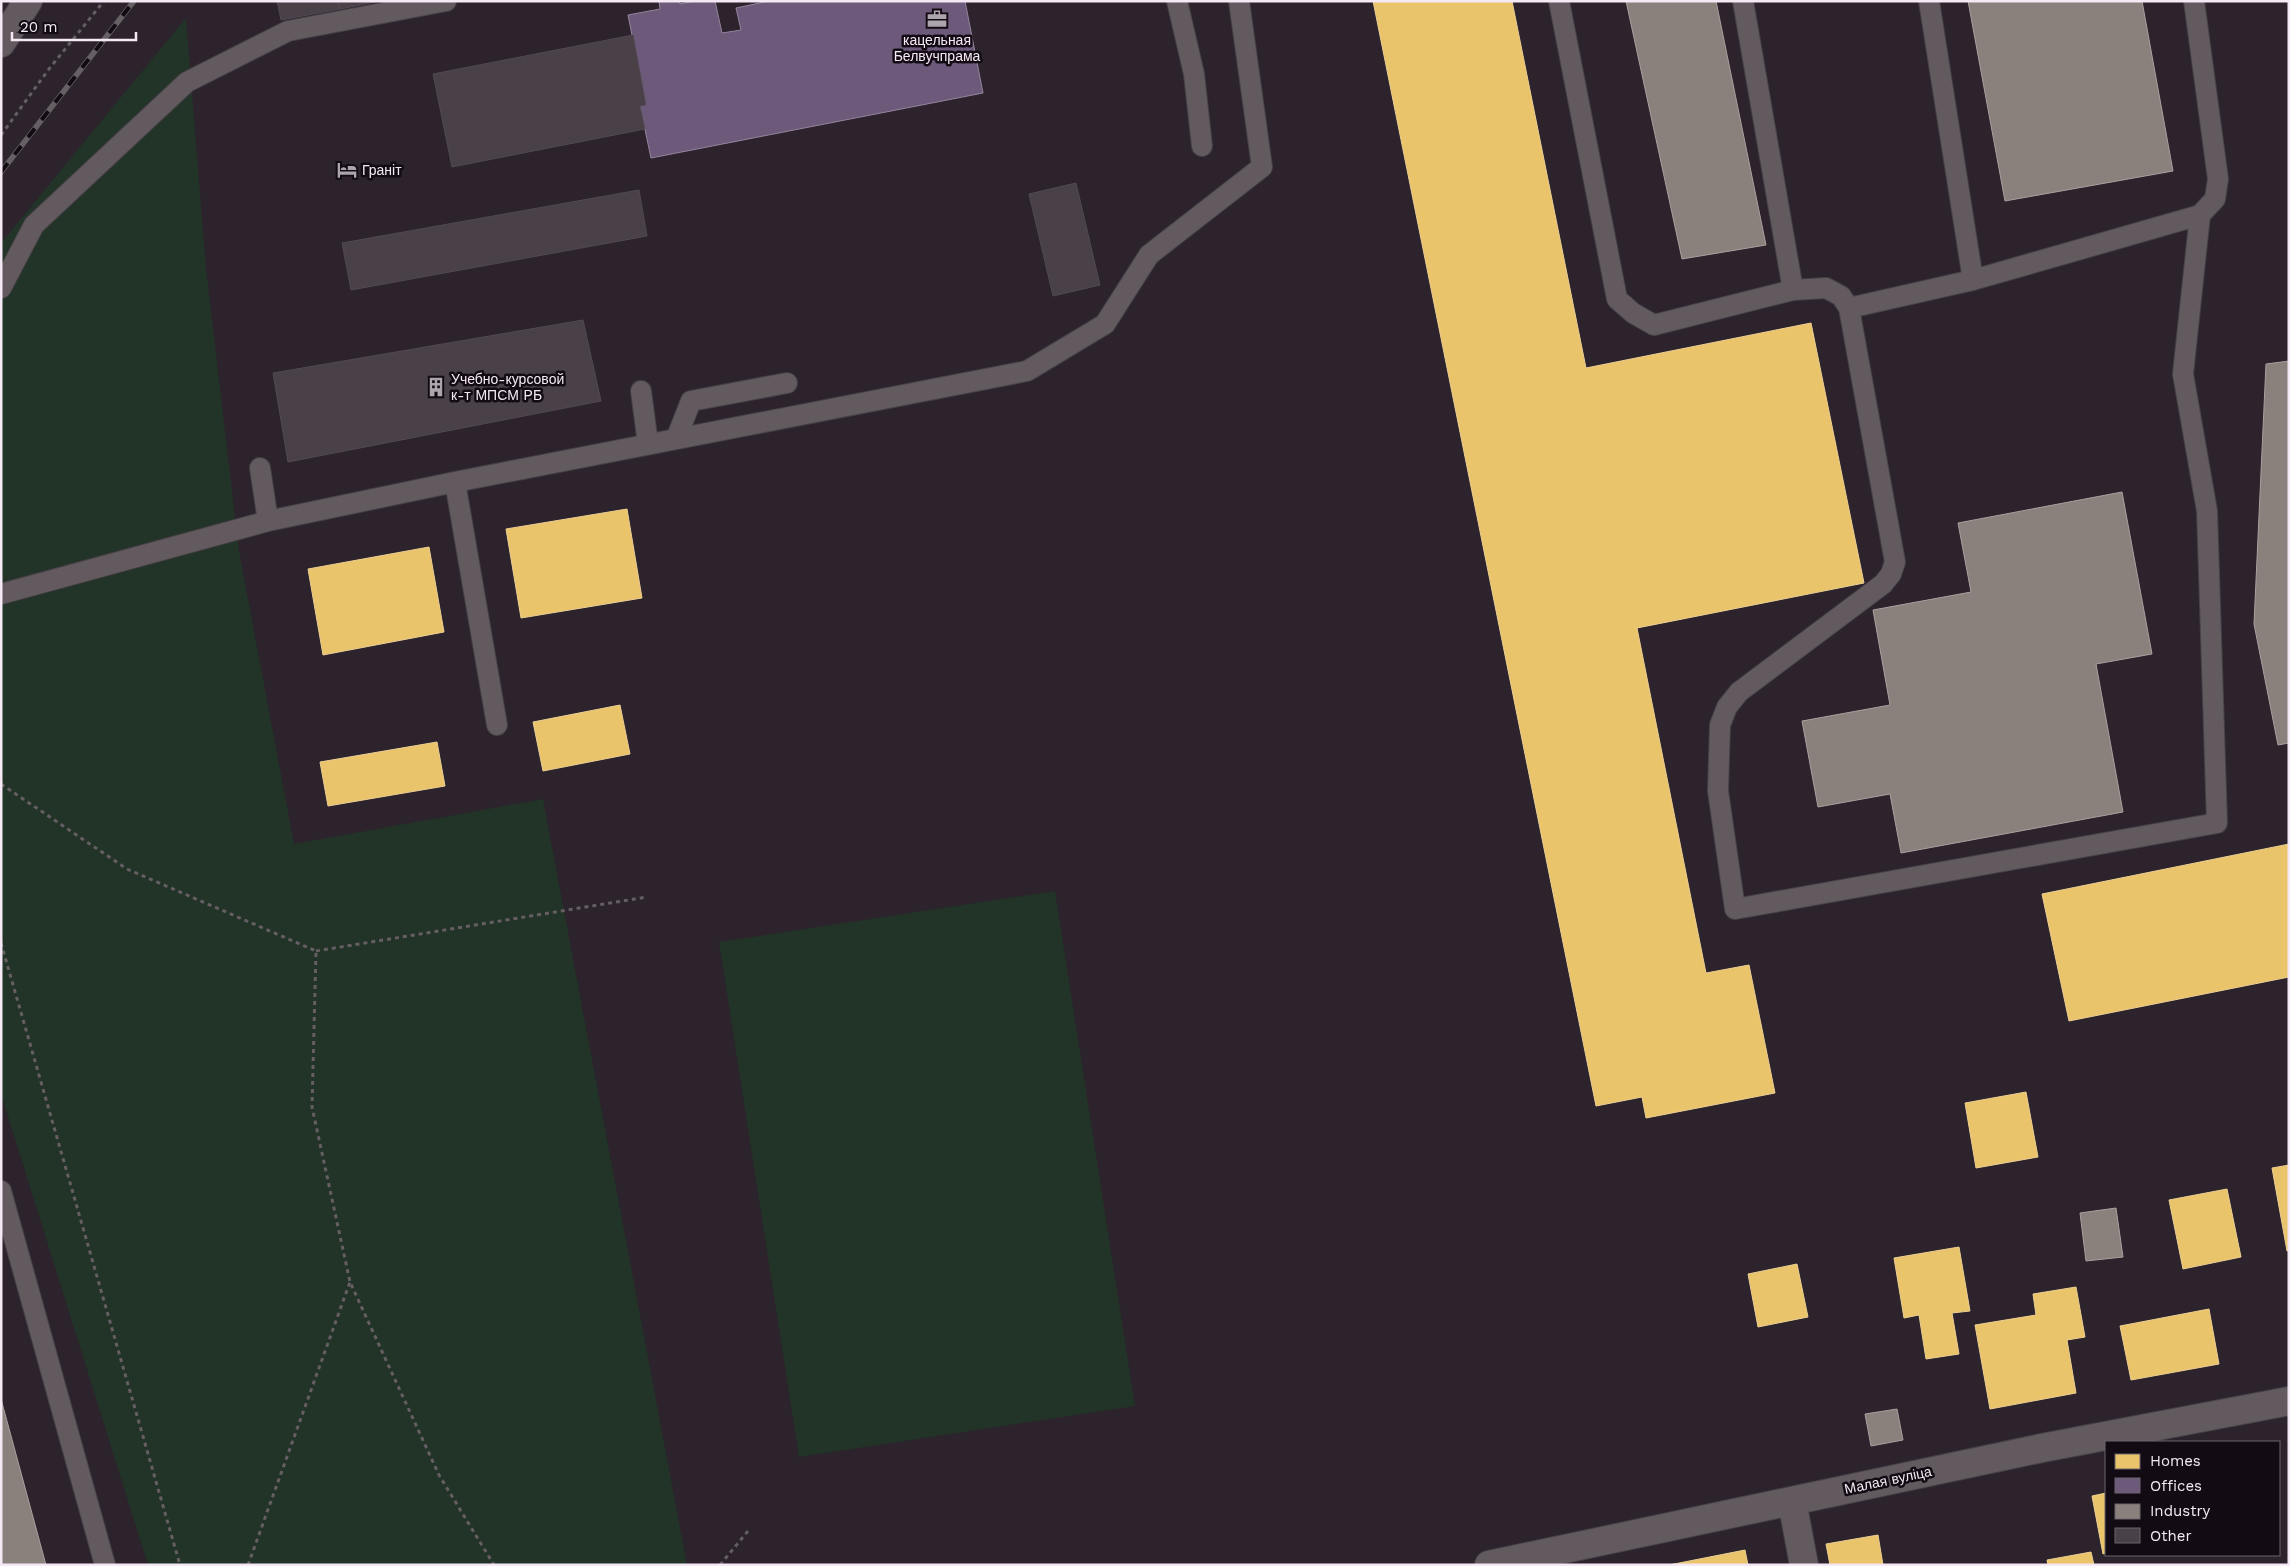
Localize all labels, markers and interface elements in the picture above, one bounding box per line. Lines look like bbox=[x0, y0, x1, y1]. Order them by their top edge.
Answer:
office icon: кацельная Белвучпрама bbox=[926, 8, 948, 30]
scale bar bbox=[12, 10, 136, 42]
text: 20 m bbox=[20, 18, 58, 36]
place label: кацельная Белвучпрама bbox=[894, 32, 981, 64]
hotel icon: Граніт bbox=[336, 159, 358, 181]
place label: Граніт bbox=[362, 162, 402, 178]
place label: Учебно-курсовой к-т МПСМ РБ bbox=[451, 371, 564, 403]
building icon: Учебно-курсовой к-т МПСМ РБ bbox=[425, 376, 447, 398]
legend bbox=[2105, 1441, 2280, 1556]
text: Homes bbox=[2150, 1452, 2201, 1470]
street label: Малая вуліца bbox=[1843, 1463, 1933, 1497]
text: Offices bbox=[2150, 1477, 2202, 1495]
text: Industry bbox=[2150, 1502, 2211, 1520]
text: Other bbox=[2150, 1527, 2192, 1545]

